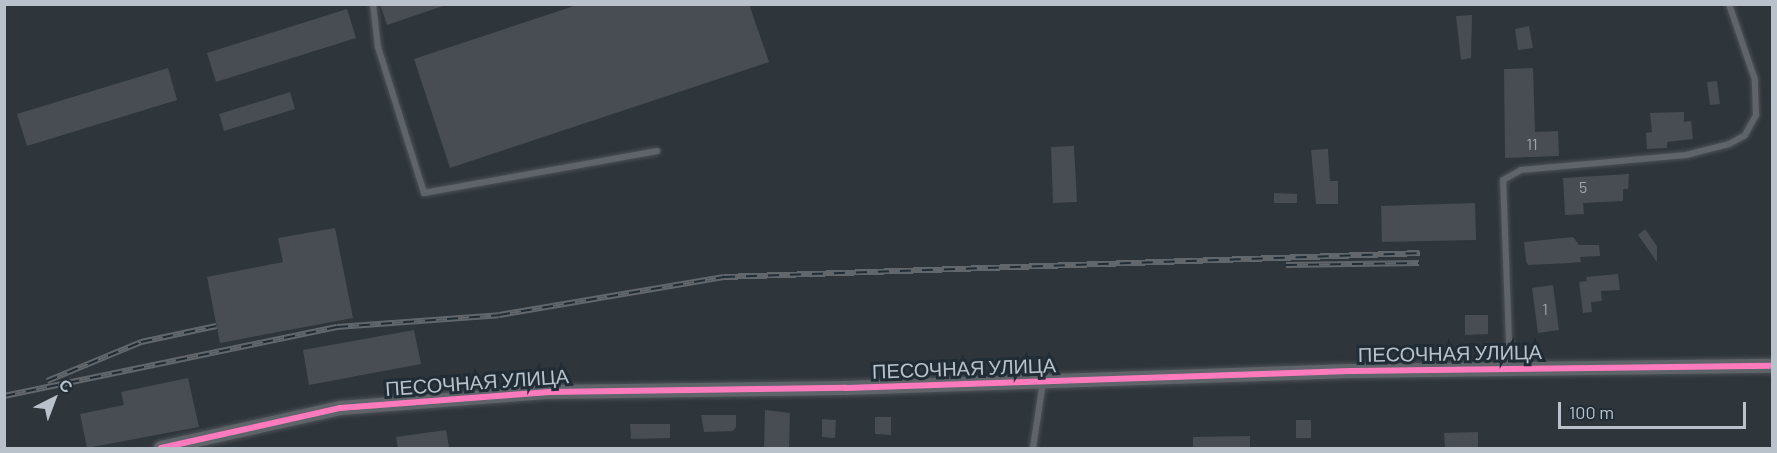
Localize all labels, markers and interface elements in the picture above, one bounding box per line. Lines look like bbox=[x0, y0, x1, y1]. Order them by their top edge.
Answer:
house number: 11 bbox=[1526, 134, 1538, 154]
house number: 5 bbox=[1579, 177, 1587, 197]
house number: 1 bbox=[1542, 299, 1548, 319]
street label: ПЕСОЧНАЯ УЛИЦА bbox=[1358, 339, 1542, 367]
street label: ПЕСОЧНАЯ УЛИЦА bbox=[872, 353, 1056, 383]
street label: ПЕСОЧНАЯ УЛИЦА bbox=[384, 364, 570, 400]
north arrow bbox=[24, 369, 84, 429]
text: С bbox=[56, 374, 77, 396]
scale bar bbox=[1561, 390, 1748, 428]
text: 100 m bbox=[1569, 401, 1614, 423]

